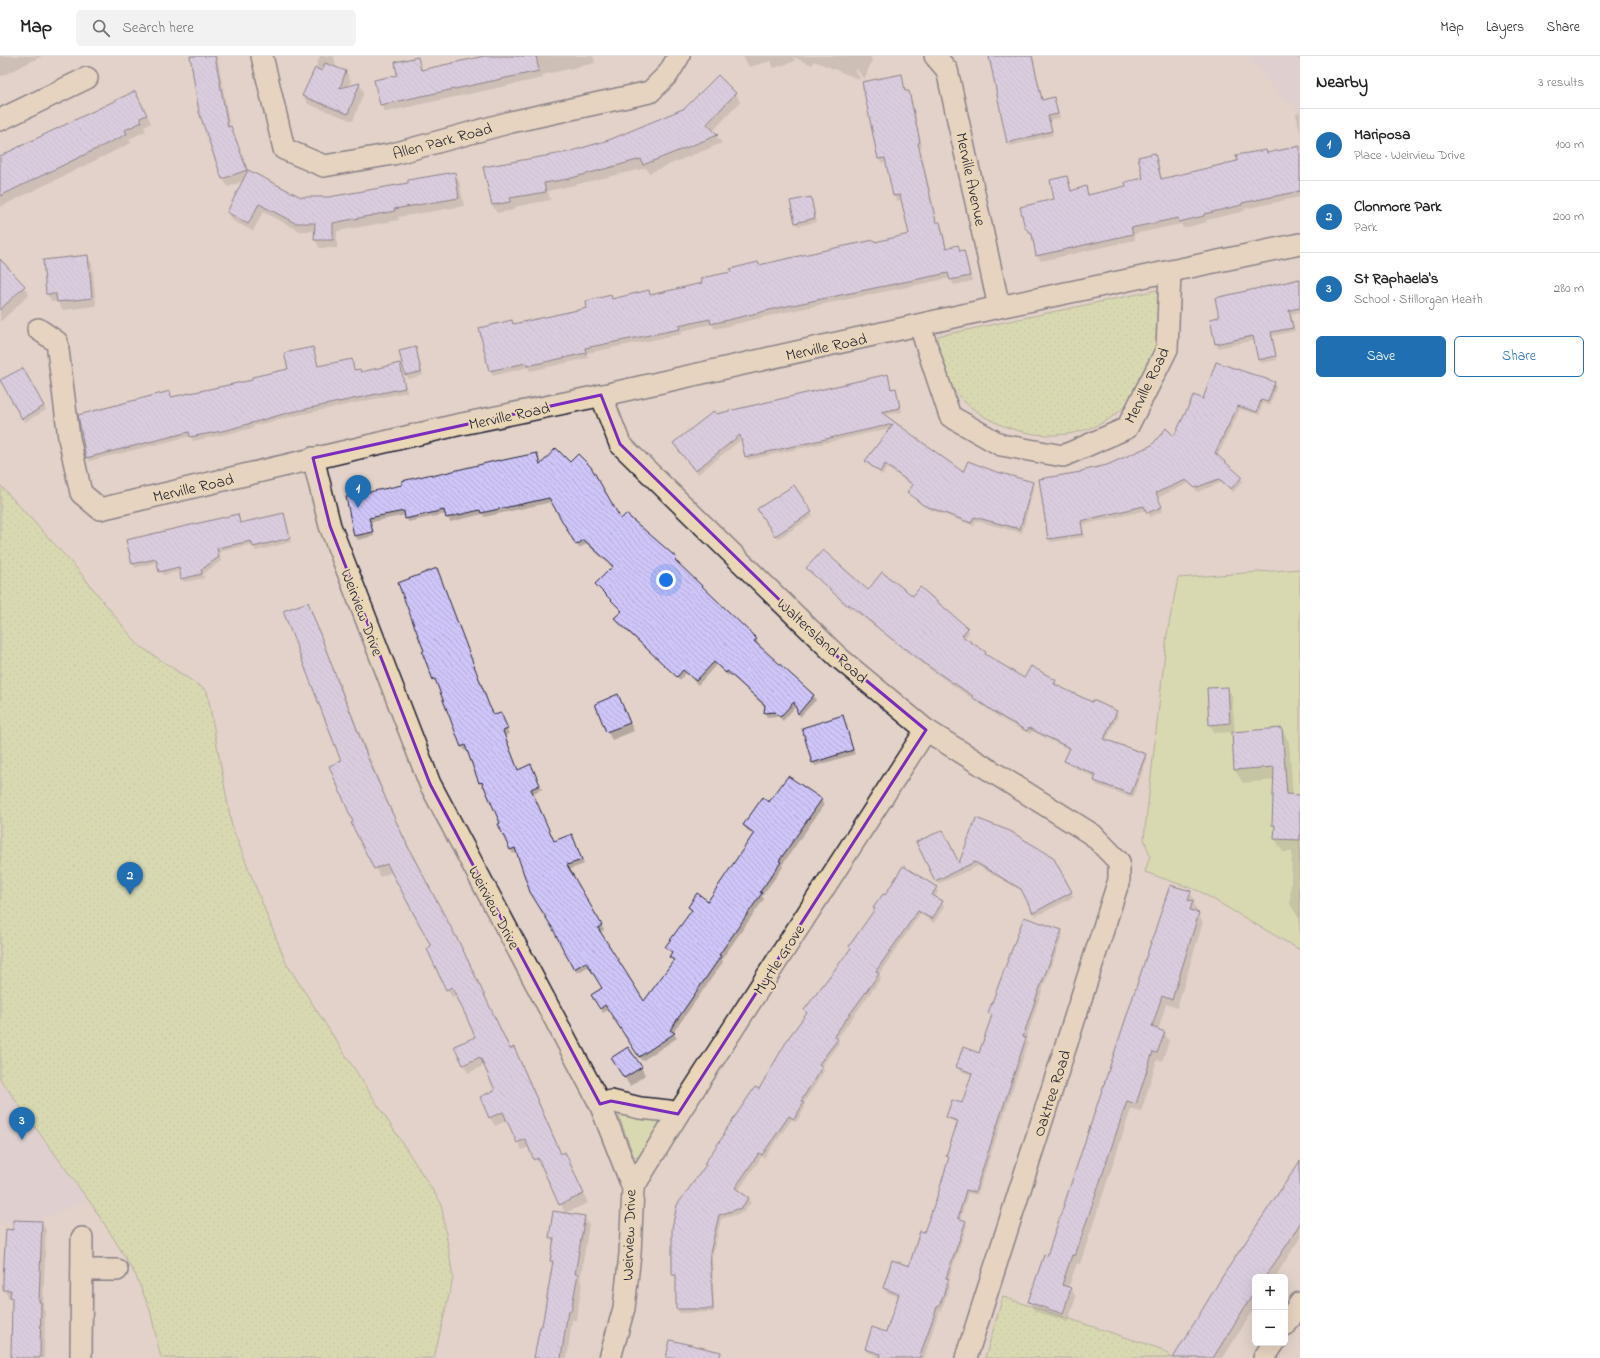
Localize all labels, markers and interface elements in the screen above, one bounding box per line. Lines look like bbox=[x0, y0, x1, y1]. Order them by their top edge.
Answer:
search box bbox=[76, 10, 356, 46]
text: Map bbox=[20, 14, 52, 41]
icon: search bbox=[90, 17, 112, 39]
text: Search here bbox=[122, 17, 194, 39]
text: Map bbox=[1440, 17, 1464, 38]
text: Layers bbox=[1486, 17, 1524, 38]
text: Share bbox=[1546, 17, 1580, 38]
text: Nearby bbox=[1316, 70, 1368, 95]
text: 3 results bbox=[1538, 73, 1584, 92]
street label: Allen Park Road bbox=[390, 117, 495, 167]
text: Mariposa bbox=[1354, 124, 1410, 146]
street label: Merville Avenue bbox=[948, 130, 992, 229]
text: 1 bbox=[1327, 135, 1331, 154]
text: 100 m bbox=[1555, 135, 1584, 154]
text: Place · Weirview Drive bbox=[1354, 146, 1465, 165]
text: Clonmore Park bbox=[1354, 196, 1442, 218]
text: 2 bbox=[1326, 207, 1332, 226]
text: 200 m bbox=[1553, 207, 1584, 226]
text: Park bbox=[1354, 218, 1378, 237]
text: St Raphaela's bbox=[1354, 268, 1438, 290]
text: 3 bbox=[1326, 279, 1332, 298]
text: 280 m bbox=[1554, 279, 1584, 298]
text: School · Stillorgan Heath bbox=[1354, 290, 1483, 309]
street label: Merville Road bbox=[784, 328, 869, 368]
button: Save bbox=[1316, 336, 1446, 377]
button: Share bbox=[1454, 336, 1584, 377]
street label: Merville Road bbox=[1119, 344, 1177, 428]
street label: Merville Road bbox=[467, 397, 552, 437]
street label: Merville Road bbox=[151, 468, 236, 510]
pin: 1 bbox=[345, 475, 371, 508]
street label: Weirview Drive bbox=[334, 566, 389, 661]
your location bbox=[656, 570, 676, 590]
street label: Waltersland Road bbox=[771, 593, 872, 690]
pin: 2 bbox=[117, 862, 143, 895]
street label: Weirview Drive bbox=[461, 862, 526, 955]
street label: Myrtle Grove bbox=[748, 919, 812, 1000]
street label: Oaktree Road bbox=[1028, 1047, 1078, 1140]
pin: 3 bbox=[9, 1107, 35, 1140]
street label: Weirview Drive bbox=[616, 1188, 644, 1281]
map controls bbox=[1252, 1274, 1288, 1346]
button: + bbox=[1252, 1274, 1288, 1310]
button: − bbox=[1252, 1310, 1288, 1346]

